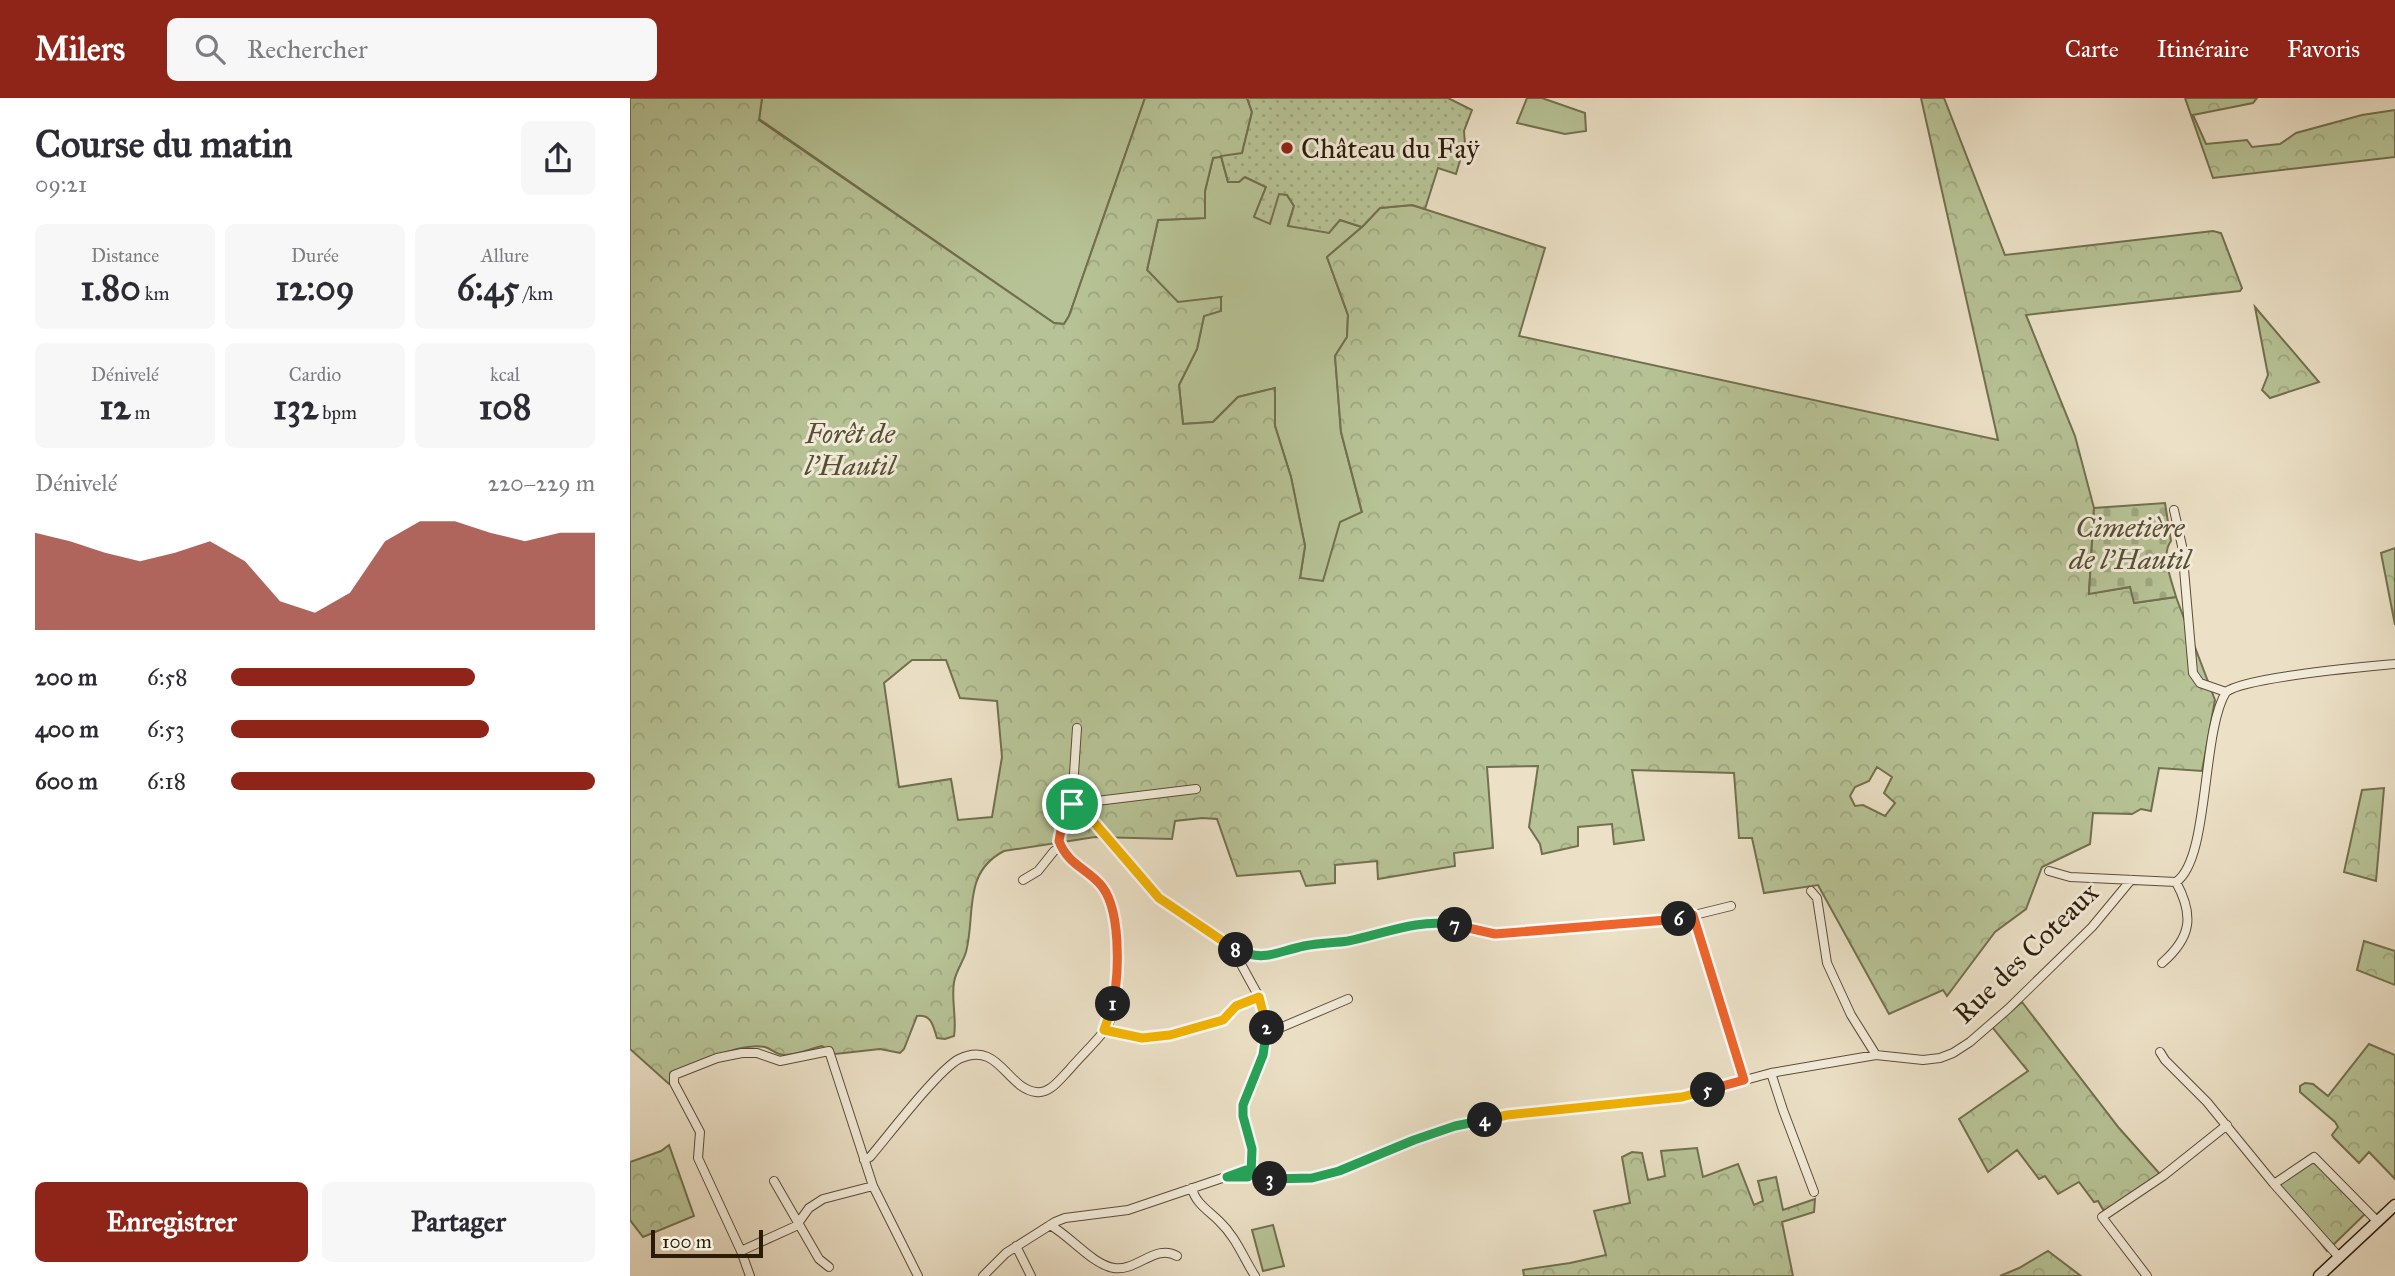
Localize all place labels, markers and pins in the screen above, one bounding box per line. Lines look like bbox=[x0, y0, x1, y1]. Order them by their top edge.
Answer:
place label: Château du Faÿ bbox=[1301, 131, 1480, 166]
marker: Château du Faÿ bbox=[1279, 140, 1295, 156]
pin bbox=[1042, 774, 1102, 834]
pin: 6 bbox=[1662, 902, 1696, 936]
pin: 7 bbox=[1438, 908, 1472, 942]
pin: 8 bbox=[1218, 932, 1254, 968]
pin: 1 bbox=[1096, 986, 1130, 1021]
pin: 2 bbox=[1250, 1010, 1284, 1046]
pin: 5 bbox=[1690, 1072, 1726, 1108]
pin: 4 bbox=[1468, 1102, 1502, 1138]
pin: 3 bbox=[1252, 1162, 1288, 1196]

